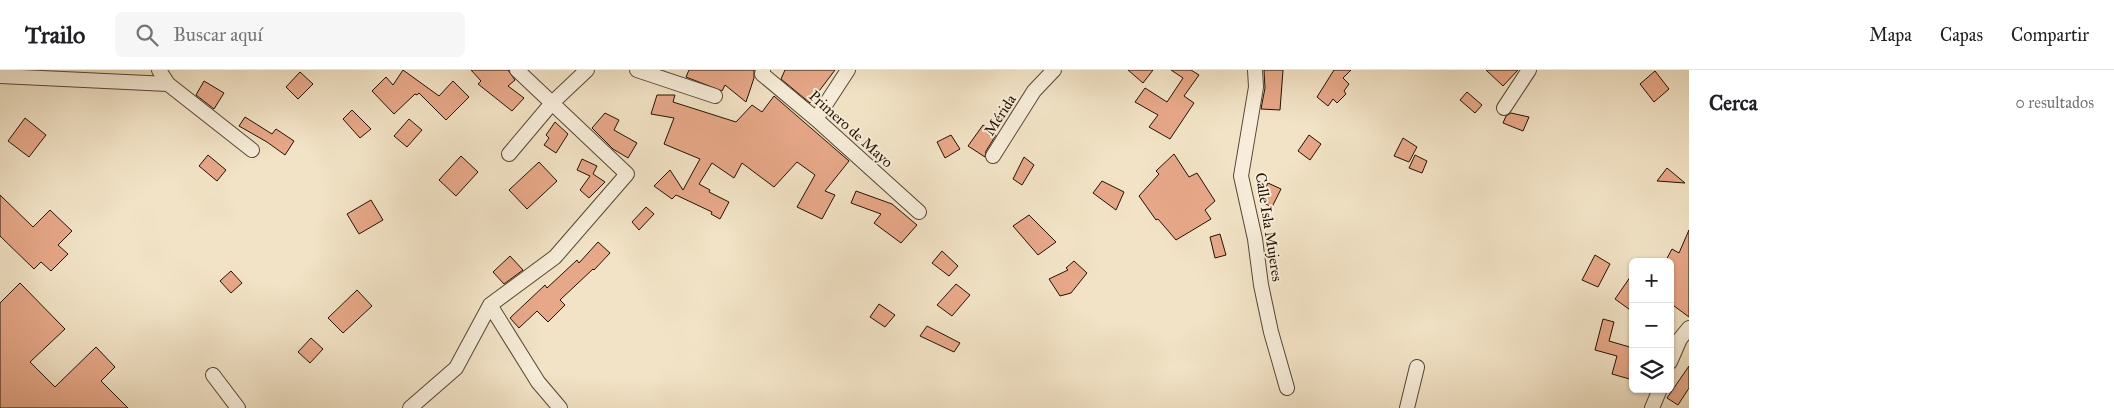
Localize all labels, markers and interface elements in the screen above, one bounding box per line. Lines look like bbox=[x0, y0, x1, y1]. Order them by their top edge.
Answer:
search box bbox=[115, 12, 465, 57]
text: Trailo bbox=[25, 20, 85, 50]
icon: search bbox=[133, 21, 161, 49]
text: Buscar aquí bbox=[173, 23, 263, 46]
text: Mapa bbox=[1869, 24, 1912, 46]
text: Capas bbox=[1940, 24, 1983, 46]
text: Compartir bbox=[2011, 24, 2089, 46]
street label: Primero de Mayo bbox=[805, 87, 897, 172]
text: Cerca bbox=[1709, 90, 1758, 116]
street label: Mérida bbox=[980, 91, 1020, 139]
text: 0 resultados bbox=[2016, 93, 2094, 112]
street label: Calle Isla Mujeres bbox=[1252, 171, 1286, 283]
map controls bbox=[1629, 258, 1674, 393]
button: + bbox=[1629, 258, 1674, 303]
button: − bbox=[1629, 303, 1674, 348]
button: layers bbox=[1629, 348, 1674, 393]

